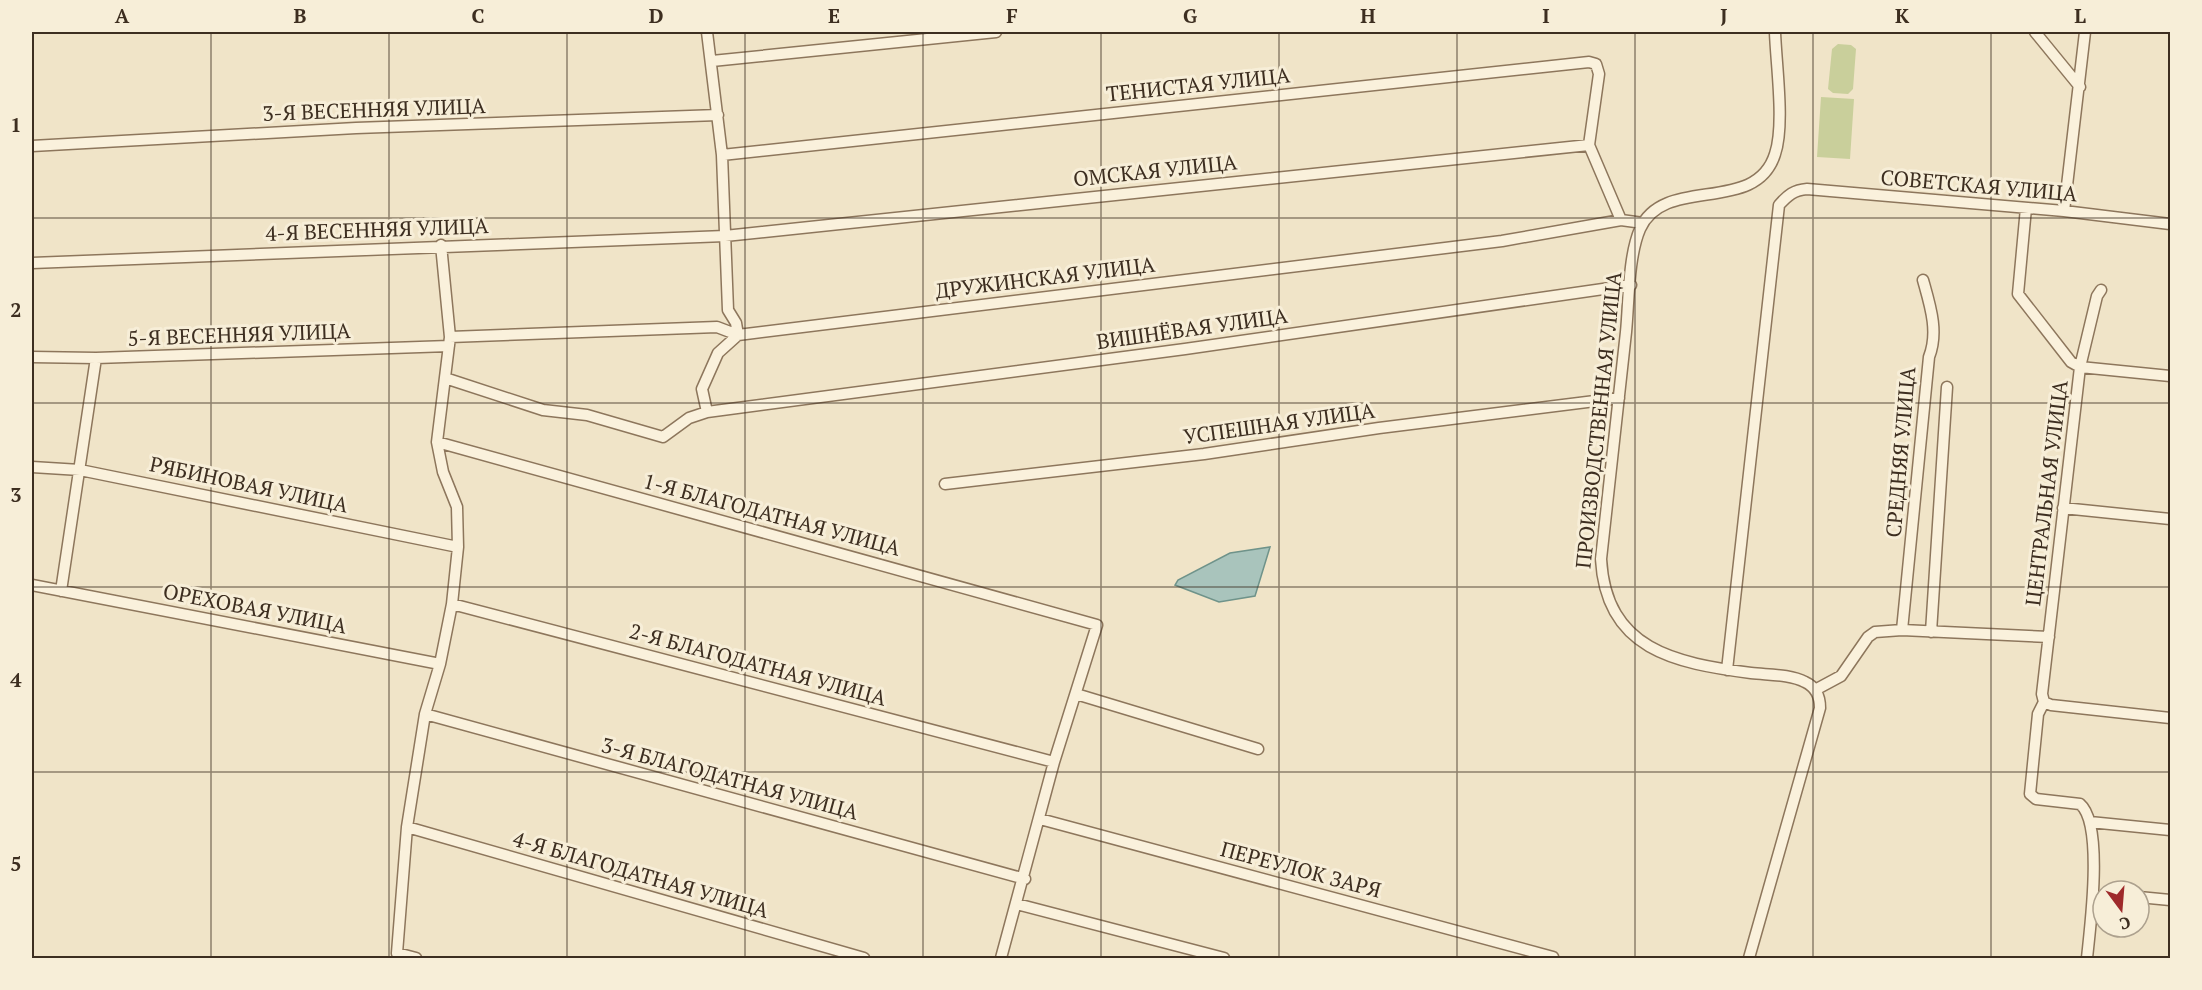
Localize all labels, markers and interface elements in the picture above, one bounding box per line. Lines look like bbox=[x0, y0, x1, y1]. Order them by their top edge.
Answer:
text: A bbox=[115, 2, 130, 29]
text: B bbox=[294, 2, 307, 29]
text: C bbox=[471, 2, 485, 29]
text: D bbox=[649, 2, 663, 29]
text: E bbox=[828, 2, 840, 29]
text: F bbox=[1006, 2, 1018, 29]
text: G bbox=[1183, 2, 1197, 29]
text: H bbox=[1360, 2, 1376, 29]
text: I bbox=[1542, 2, 1550, 29]
text: J bbox=[1720, 2, 1728, 29]
text: K bbox=[1895, 2, 1910, 29]
text: L bbox=[2074, 2, 2086, 29]
street label: ТЕНИСТАЯ УЛИЦА bbox=[1105, 60, 1292, 108]
street label: 3-Я ВЕСЕННЯЯ УЛИЦА bbox=[262, 91, 487, 127]
text: 1 bbox=[10, 111, 22, 138]
street label: ОМСКАЯ УЛИЦА bbox=[1072, 147, 1239, 193]
street label: СОВЕТСКАЯ УЛИЦА bbox=[1880, 162, 2079, 208]
street label: 4-Я ВЕСЕННЯЯ УЛИЦА bbox=[265, 211, 490, 247]
street label: ДРУЖИНСКАЯ УЛИЦА bbox=[933, 250, 1157, 304]
street label: ПРОИЗВОДСТВЕННАЯ УЛИЦА bbox=[1568, 270, 1628, 570]
text: 2 bbox=[10, 296, 22, 323]
street label: ВИШНЁВАЯ УЛИЦА bbox=[1095, 301, 1290, 355]
street label: 5-Я ВЕСЕННЯЯ УЛИЦА bbox=[127, 316, 352, 352]
street label: СРЕДНЯЯ УЛИЦА bbox=[1879, 365, 1921, 539]
street label: ЦЕНТРАЛЬНАЯ УЛИЦА bbox=[2018, 378, 2074, 607]
street label: УСПЕШНАЯ УЛИЦА bbox=[1181, 396, 1377, 450]
street label: РЯБИНОВАЯ УЛИЦА bbox=[147, 449, 351, 519]
street label: 1-Я БЛАГОДАТНАЯ УЛИЦА bbox=[641, 466, 904, 562]
text: 3 bbox=[10, 481, 22, 508]
street label: ОРЕХОВАЯ УЛИЦА bbox=[161, 576, 350, 640]
street label: 2-Я БЛАГОДАТНАЯ УЛИЦА bbox=[627, 616, 890, 712]
text: 4 bbox=[10, 666, 22, 693]
street label: 3-Я БЛАГОДАТНАЯ УЛИЦА bbox=[599, 730, 862, 826]
street label: 4-Я БЛАГОДАТНАЯ УЛИЦА bbox=[510, 824, 773, 924]
street label: ПЕРЕУЛОК ЗАРЯ bbox=[1218, 834, 1384, 904]
text: 5 bbox=[10, 850, 22, 877]
north arrow bbox=[2091, 879, 2151, 939]
text: С bbox=[2117, 911, 2133, 935]

